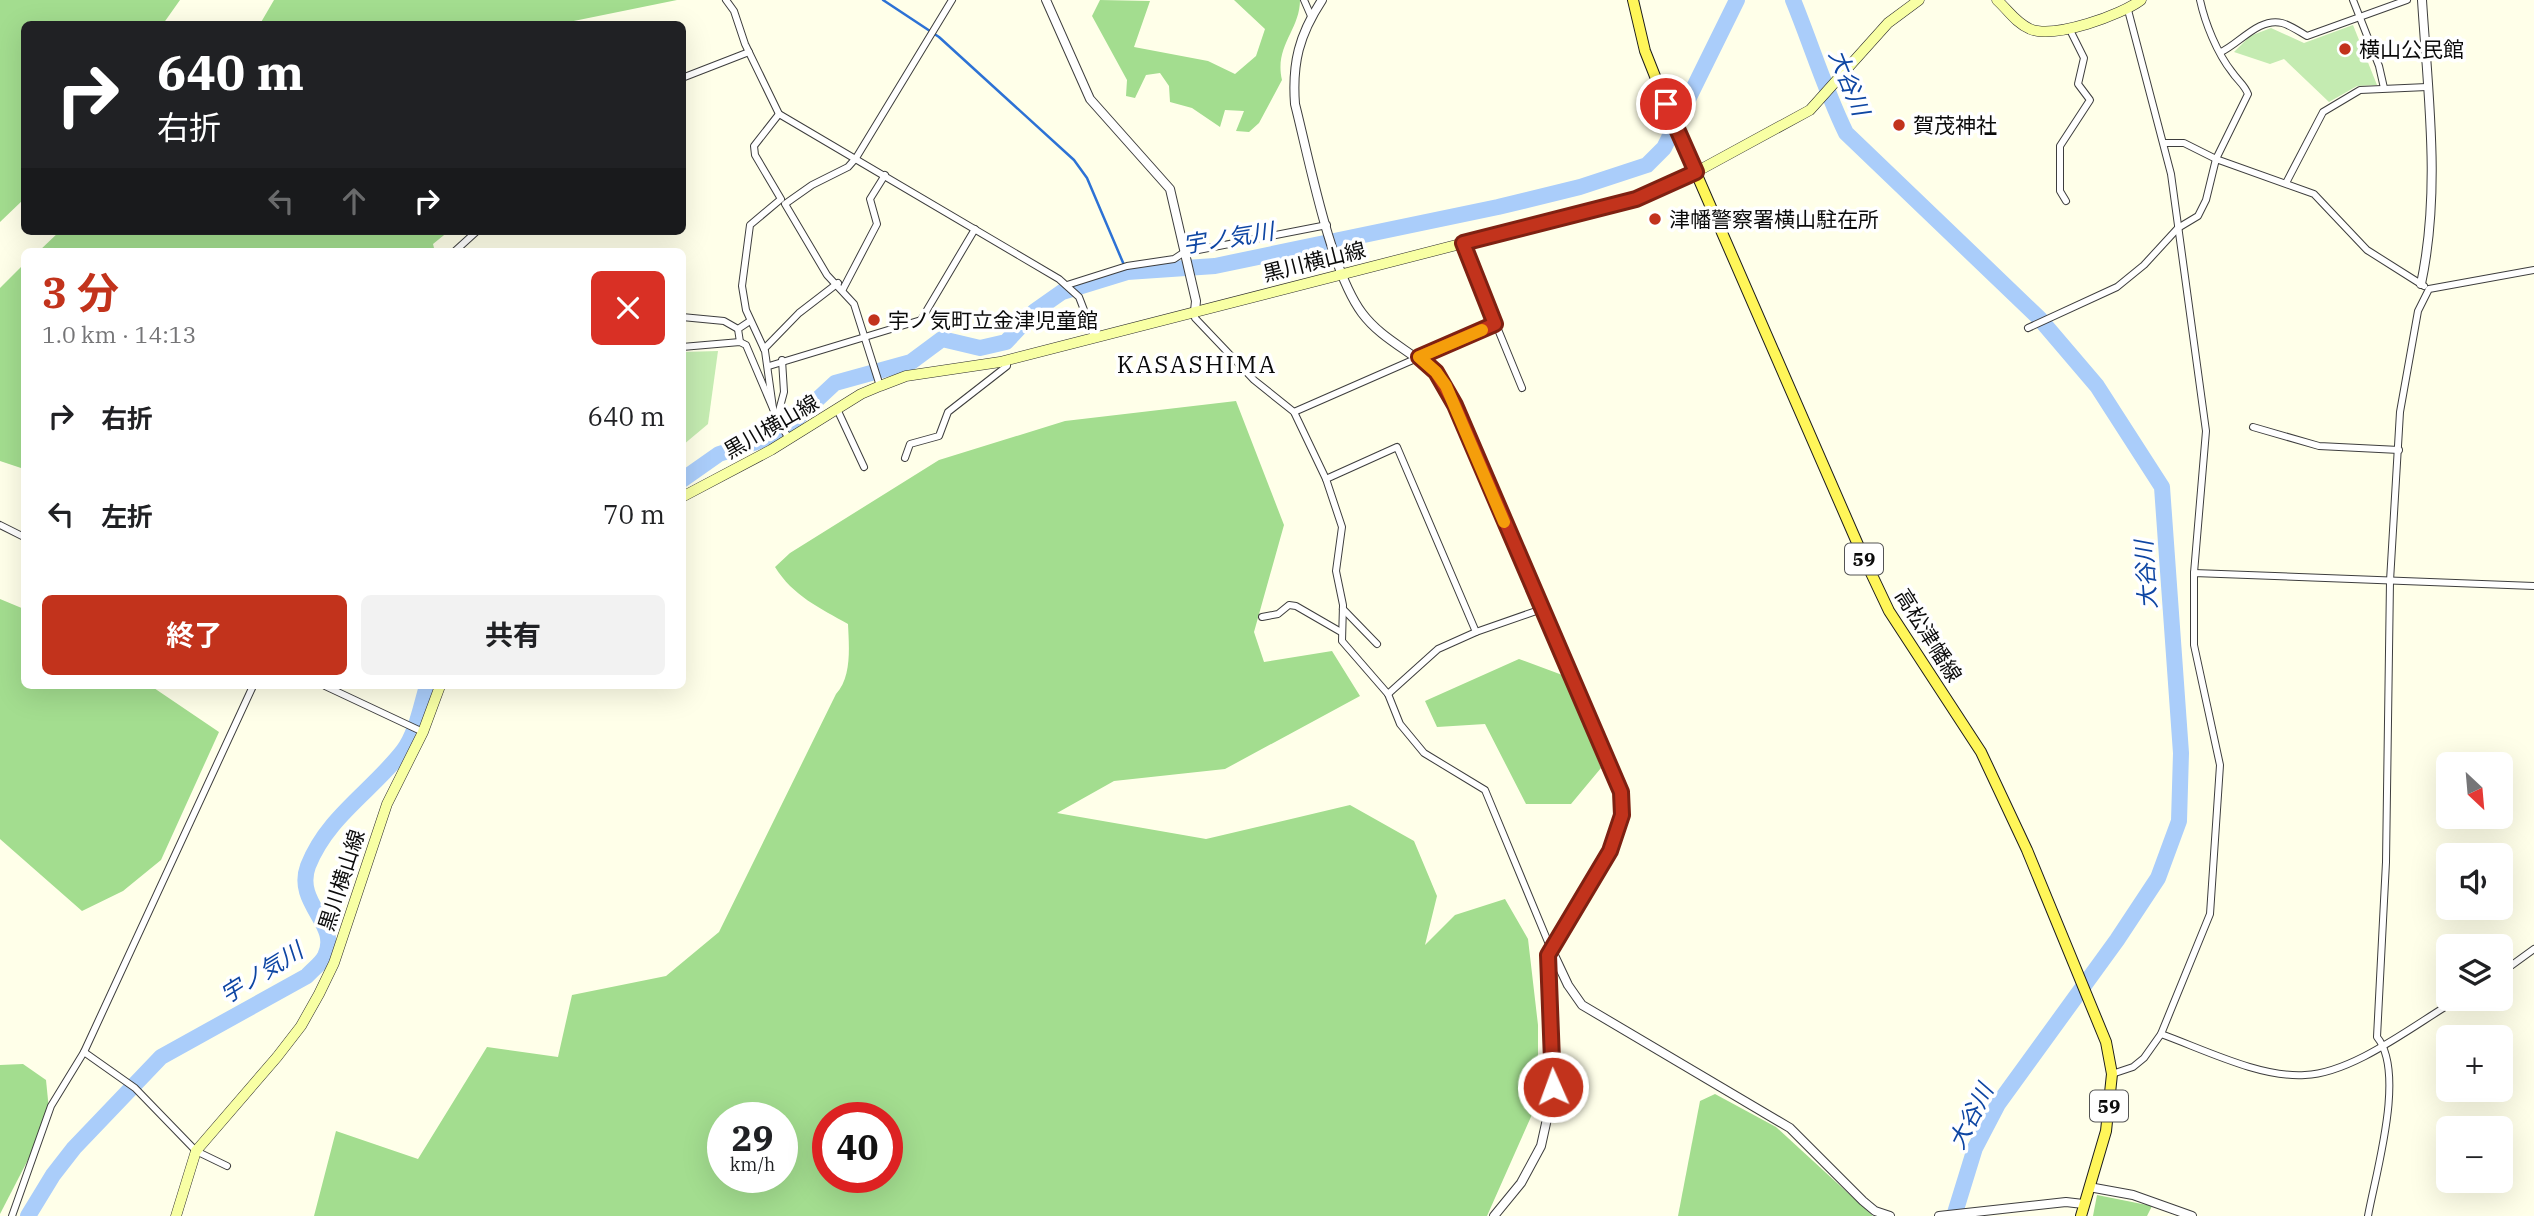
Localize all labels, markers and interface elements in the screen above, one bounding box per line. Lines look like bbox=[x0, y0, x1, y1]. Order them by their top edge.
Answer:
place label: 横山公民館 bbox=[2359, 35, 2464, 63]
text: 640 m bbox=[157, 40, 304, 103]
marker: 横山公民館 bbox=[2337, 41, 2353, 57]
water label: 大谷川 bbox=[1823, 44, 1878, 122]
icon: right bbox=[42, 49, 133, 140]
pin bbox=[1636, 74, 1696, 134]
icon: arrive bbox=[1647, 85, 1685, 123]
text: 右折 bbox=[157, 106, 221, 148]
place label: 賀茂神社 bbox=[1913, 111, 1997, 139]
marker: 賀茂神社 bbox=[1891, 117, 1907, 133]
icon: left bbox=[262, 182, 300, 220]
icon: ahead bbox=[335, 182, 373, 220]
icon: right bbox=[408, 182, 446, 220]
place label: 津幡警察署横山駐在所 bbox=[1669, 205, 1879, 233]
marker: 津幡警察署横山駐在所 bbox=[1647, 211, 1663, 227]
water label: 宇ノ気川 bbox=[1180, 215, 1279, 259]
street label: 黒川横山線 bbox=[1260, 235, 1368, 287]
text: 3 分 bbox=[42, 265, 119, 320]
button: close bbox=[591, 271, 665, 345]
place label: 宇ノ気町立金津児童館 bbox=[888, 306, 1098, 334]
marker: 宇ノ気町立金津児童館 bbox=[866, 312, 882, 328]
text: 1.0 km · 14:13 bbox=[42, 319, 196, 349]
district label: KASASHIMA bbox=[1117, 348, 1277, 380]
street label: 黒川横山線 bbox=[719, 388, 823, 464]
icon: right bbox=[42, 397, 80, 435]
text: 640 m bbox=[587, 399, 665, 433]
text: 右折 bbox=[101, 401, 153, 435]
icon: left bbox=[42, 495, 80, 533]
text: 70 m bbox=[603, 497, 665, 531]
text: 左折 bbox=[101, 499, 153, 533]
water label: 大谷川 bbox=[2127, 537, 2162, 610]
road number: 59 bbox=[1845, 544, 1883, 574]
street label: 高松津幡線 bbox=[1889, 583, 1969, 687]
button: 終了 bbox=[42, 595, 347, 675]
button: 共有 bbox=[361, 595, 665, 675]
north arrow bbox=[2436, 752, 2513, 830]
map controls bbox=[2436, 752, 2513, 1193]
street label: 黒川横山線 bbox=[311, 826, 371, 934]
button: sound bbox=[2436, 843, 2513, 920]
water label: 宇ノ気川 bbox=[214, 933, 311, 1009]
button: layers bbox=[2436, 934, 2513, 1011]
button: + bbox=[2436, 1025, 2513, 1102]
position arrow bbox=[1516, 1050, 1590, 1124]
water label: 大谷川 bbox=[1941, 1076, 2000, 1154]
road number: 59 bbox=[2090, 1090, 2128, 1122]
speed limit sign: 40 bbox=[812, 1102, 903, 1193]
text: 29 bbox=[731, 1115, 774, 1161]
button: − bbox=[2436, 1116, 2513, 1193]
text: km/h bbox=[730, 1153, 775, 1176]

